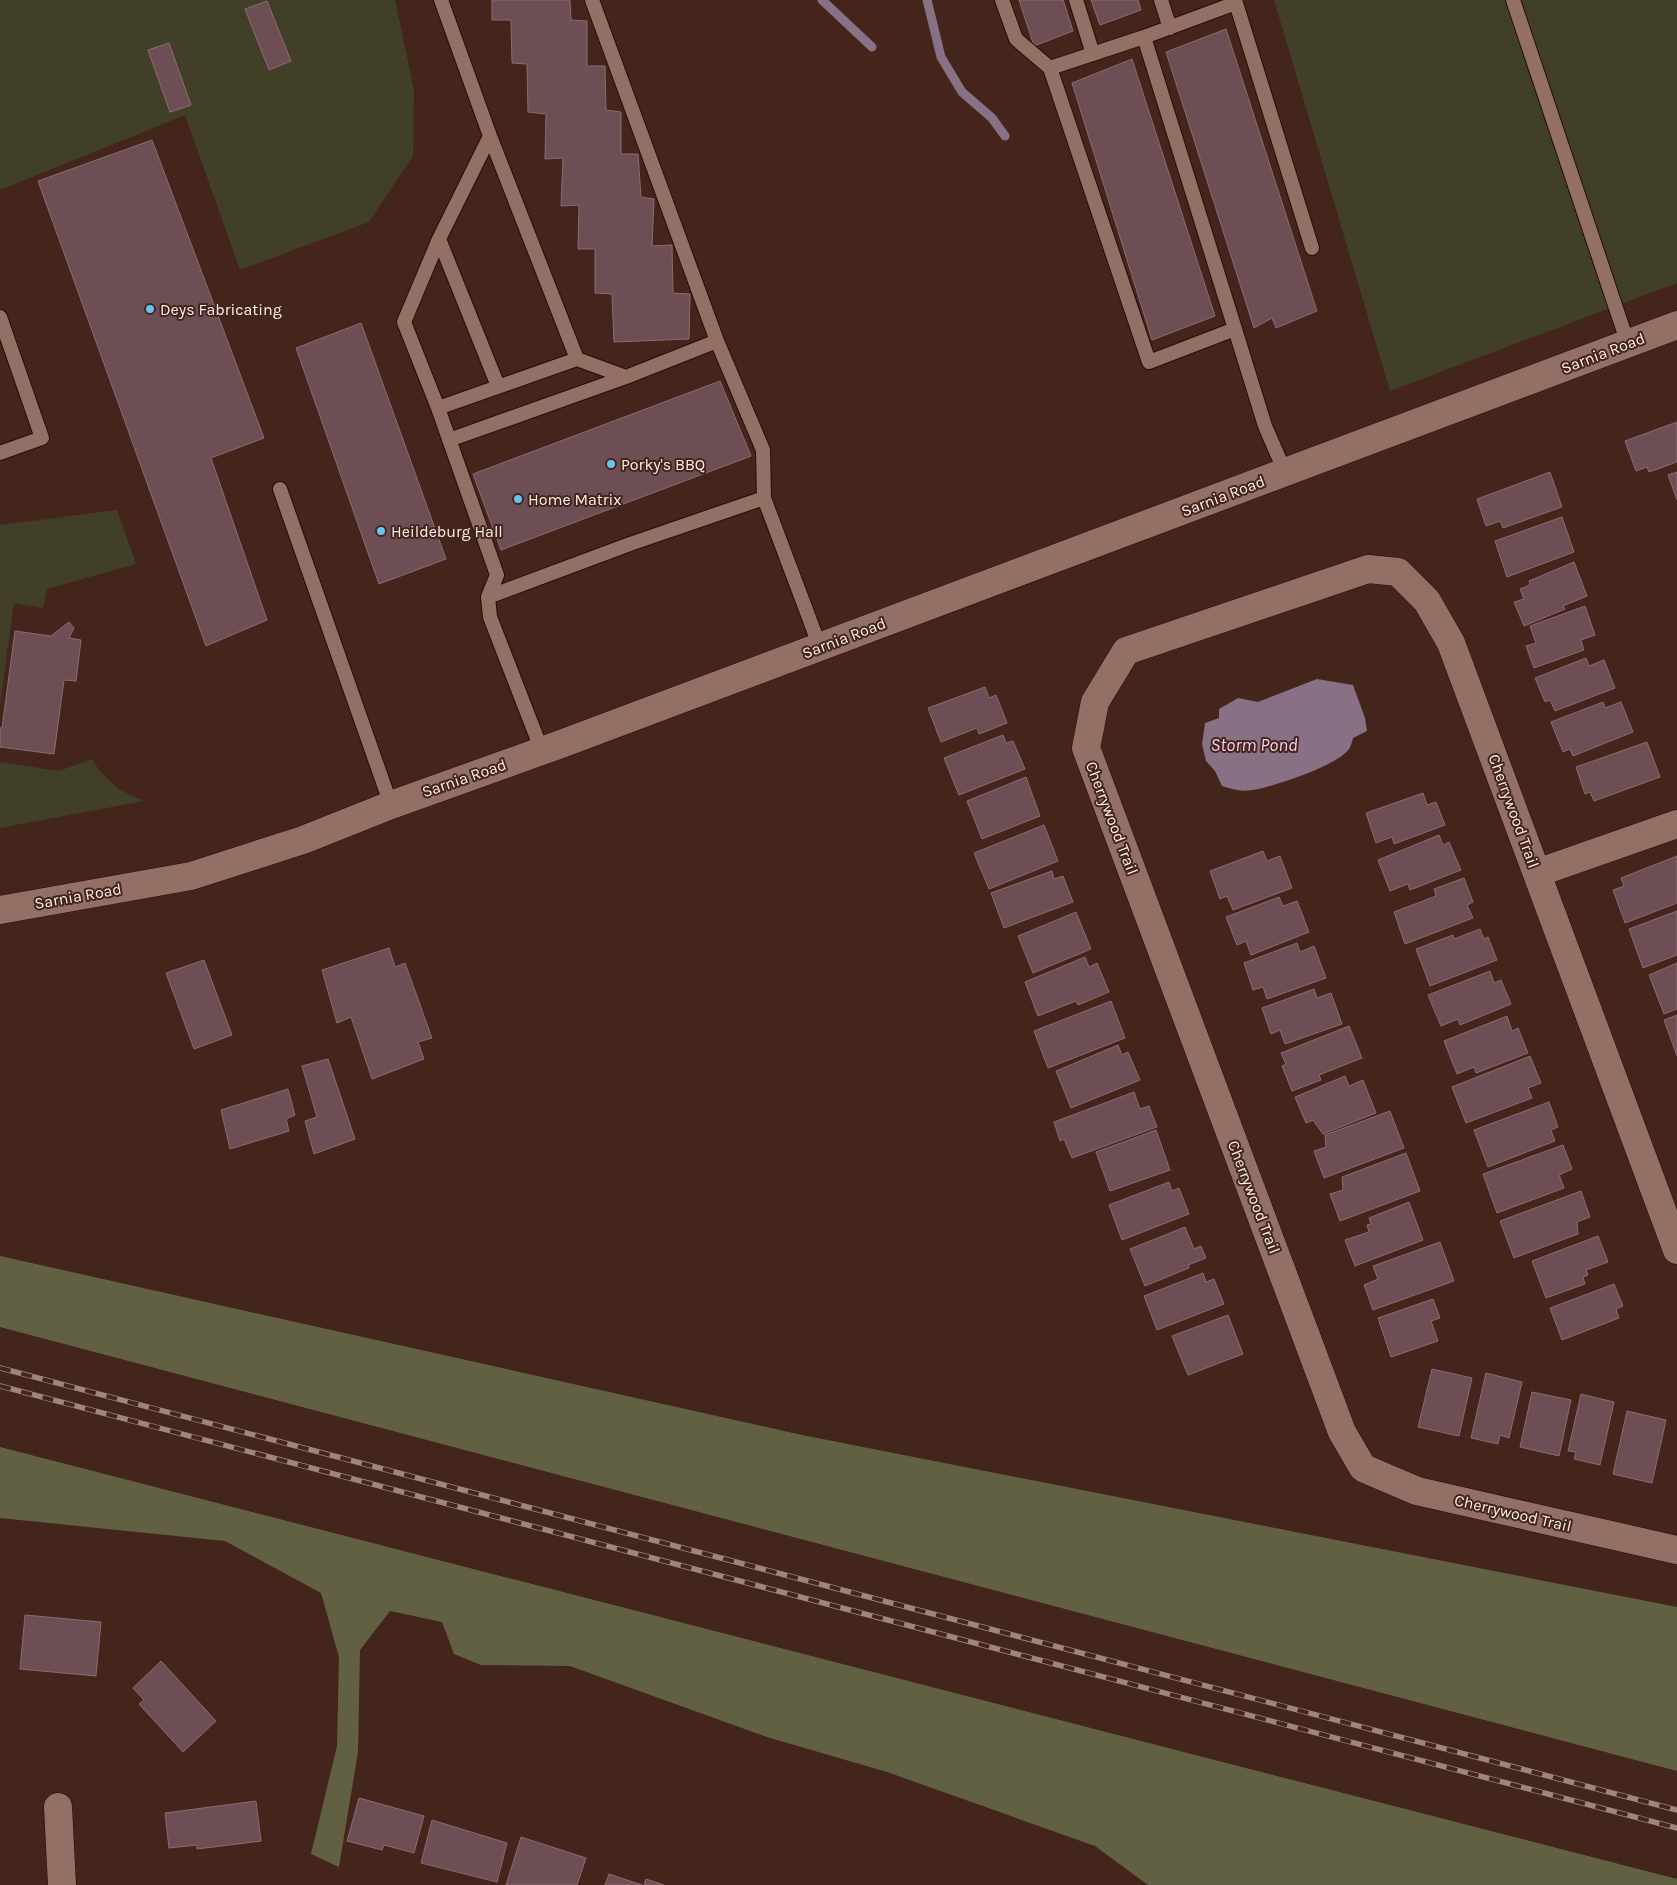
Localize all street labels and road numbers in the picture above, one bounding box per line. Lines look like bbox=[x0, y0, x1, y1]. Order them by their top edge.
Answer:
street label: Sarnia Road bbox=[1558, 328, 1648, 378]
street label: Sarnia Road bbox=[1178, 471, 1268, 521]
street label: Sarnia Road bbox=[799, 613, 889, 663]
street label: Cherrywood Trail bbox=[1485, 751, 1543, 871]
street label: Sarnia Road bbox=[419, 755, 509, 801]
street label: Cherrywood Trail bbox=[1082, 759, 1142, 877]
street label: Sarnia Road bbox=[33, 879, 123, 913]
street label: Cherrywood Trail bbox=[1224, 1138, 1284, 1256]
street label: Cherrywood Trail bbox=[1453, 1490, 1573, 1536]

